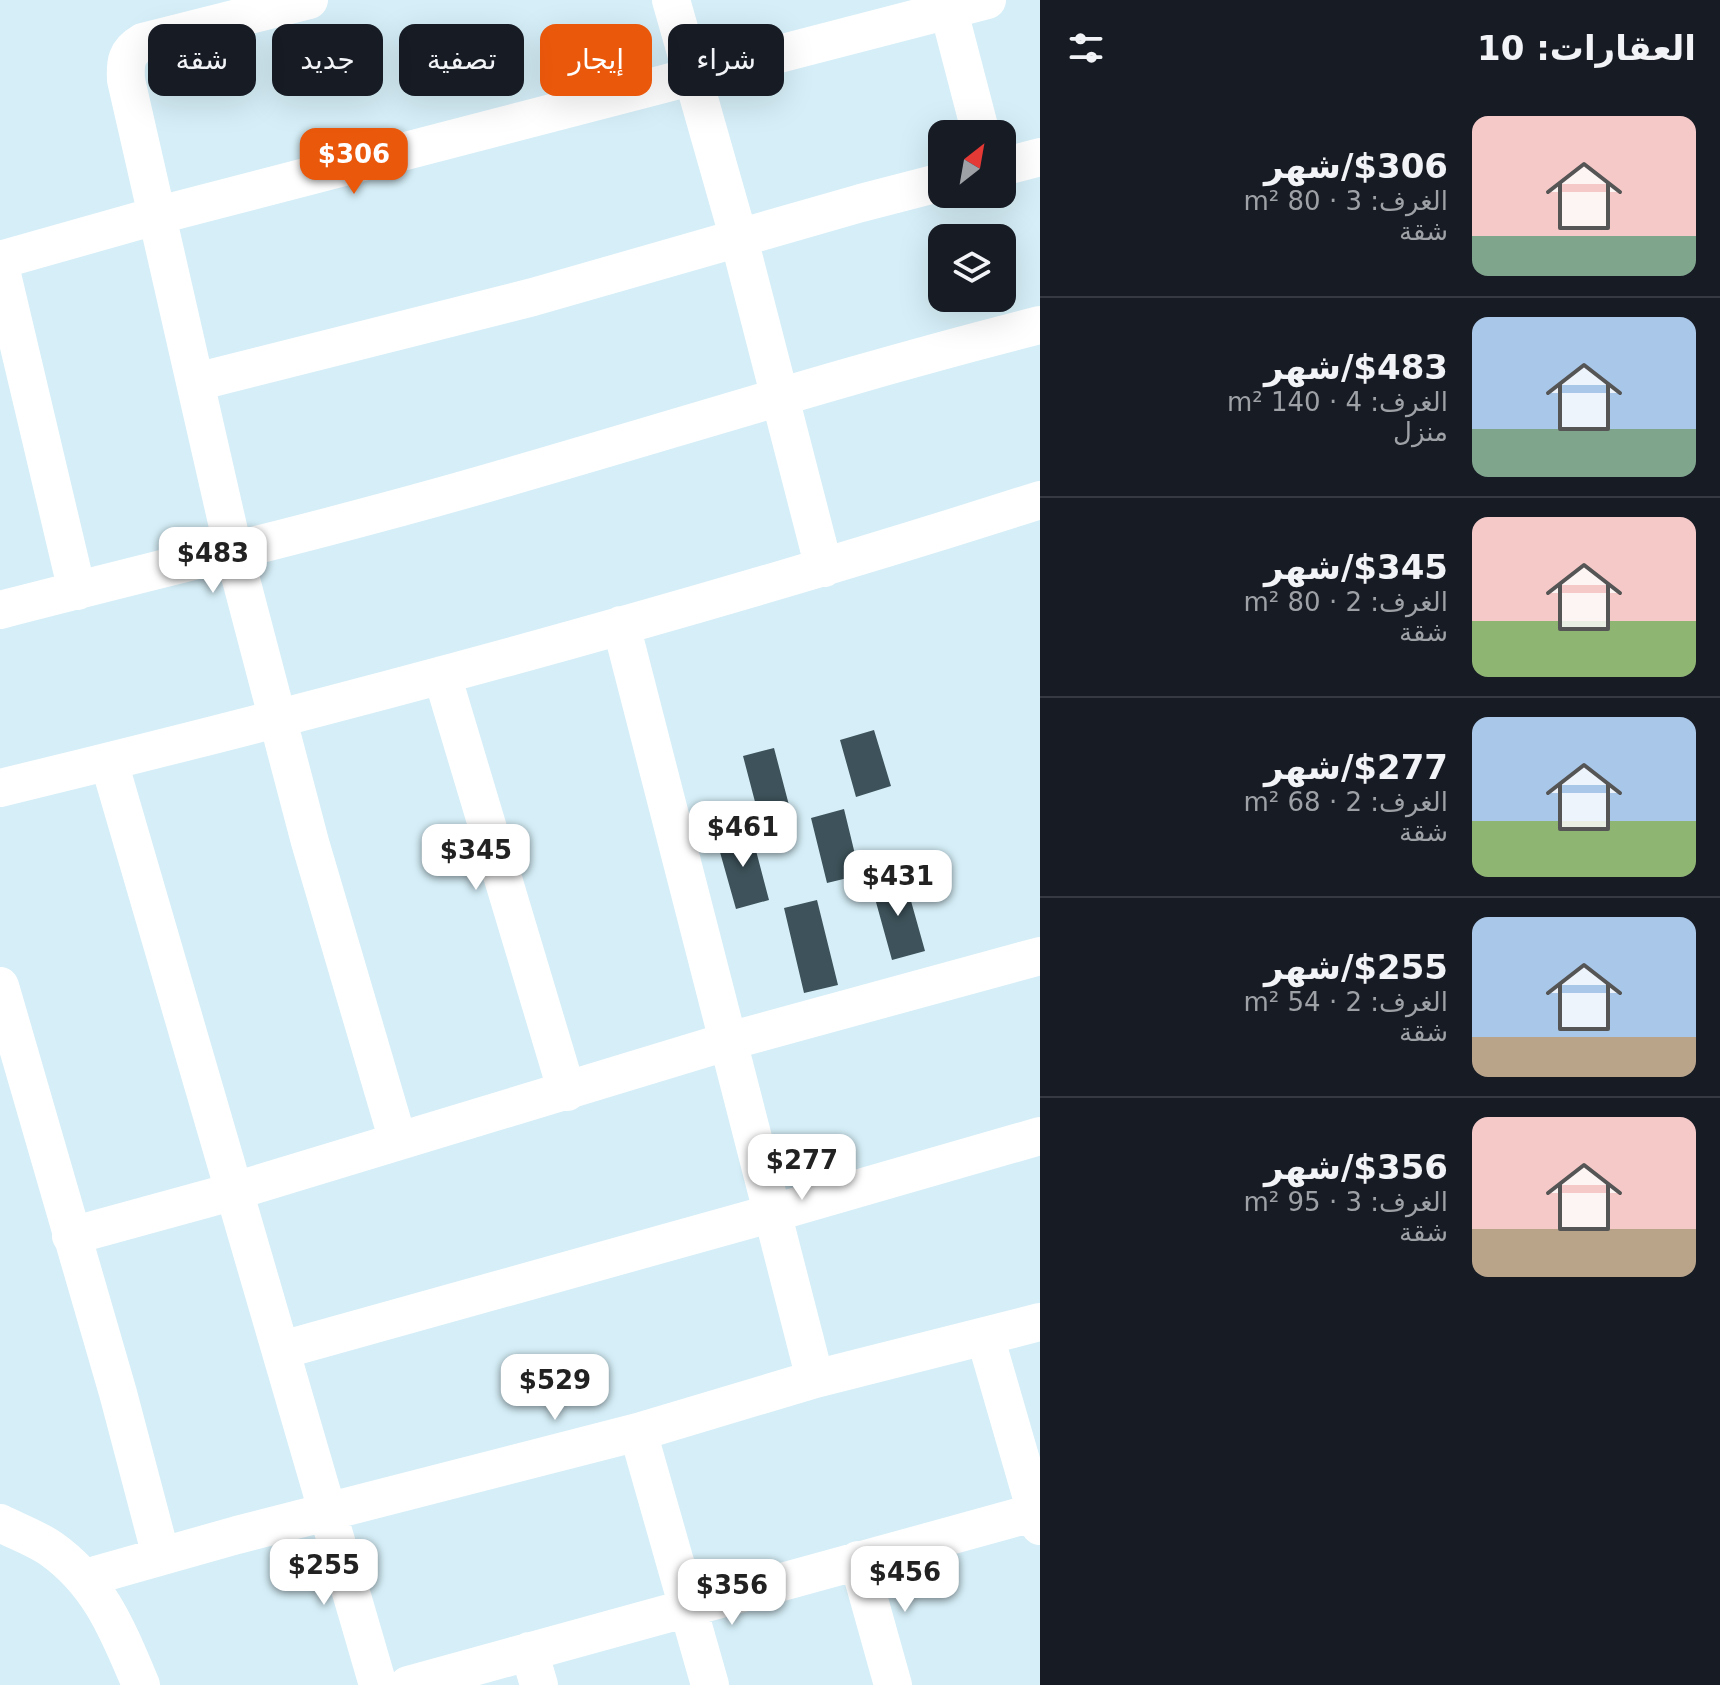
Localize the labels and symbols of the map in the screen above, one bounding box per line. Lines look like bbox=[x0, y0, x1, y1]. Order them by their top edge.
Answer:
north arrow bbox=[928, 120, 1016, 208]
pin: $306 bbox=[307, 128, 401, 196]
pin: $483 bbox=[166, 527, 260, 595]
pin: $461 bbox=[696, 801, 790, 869]
pin: $345 bbox=[429, 824, 523, 892]
pin: $431 bbox=[851, 850, 945, 918]
pin: $277 bbox=[755, 1134, 849, 1202]
pin: $529 bbox=[508, 1354, 602, 1422]
pin: $255 bbox=[277, 1539, 371, 1607]
pin: $456 bbox=[858, 1546, 952, 1614]
pin: $356 bbox=[685, 1559, 779, 1627]

